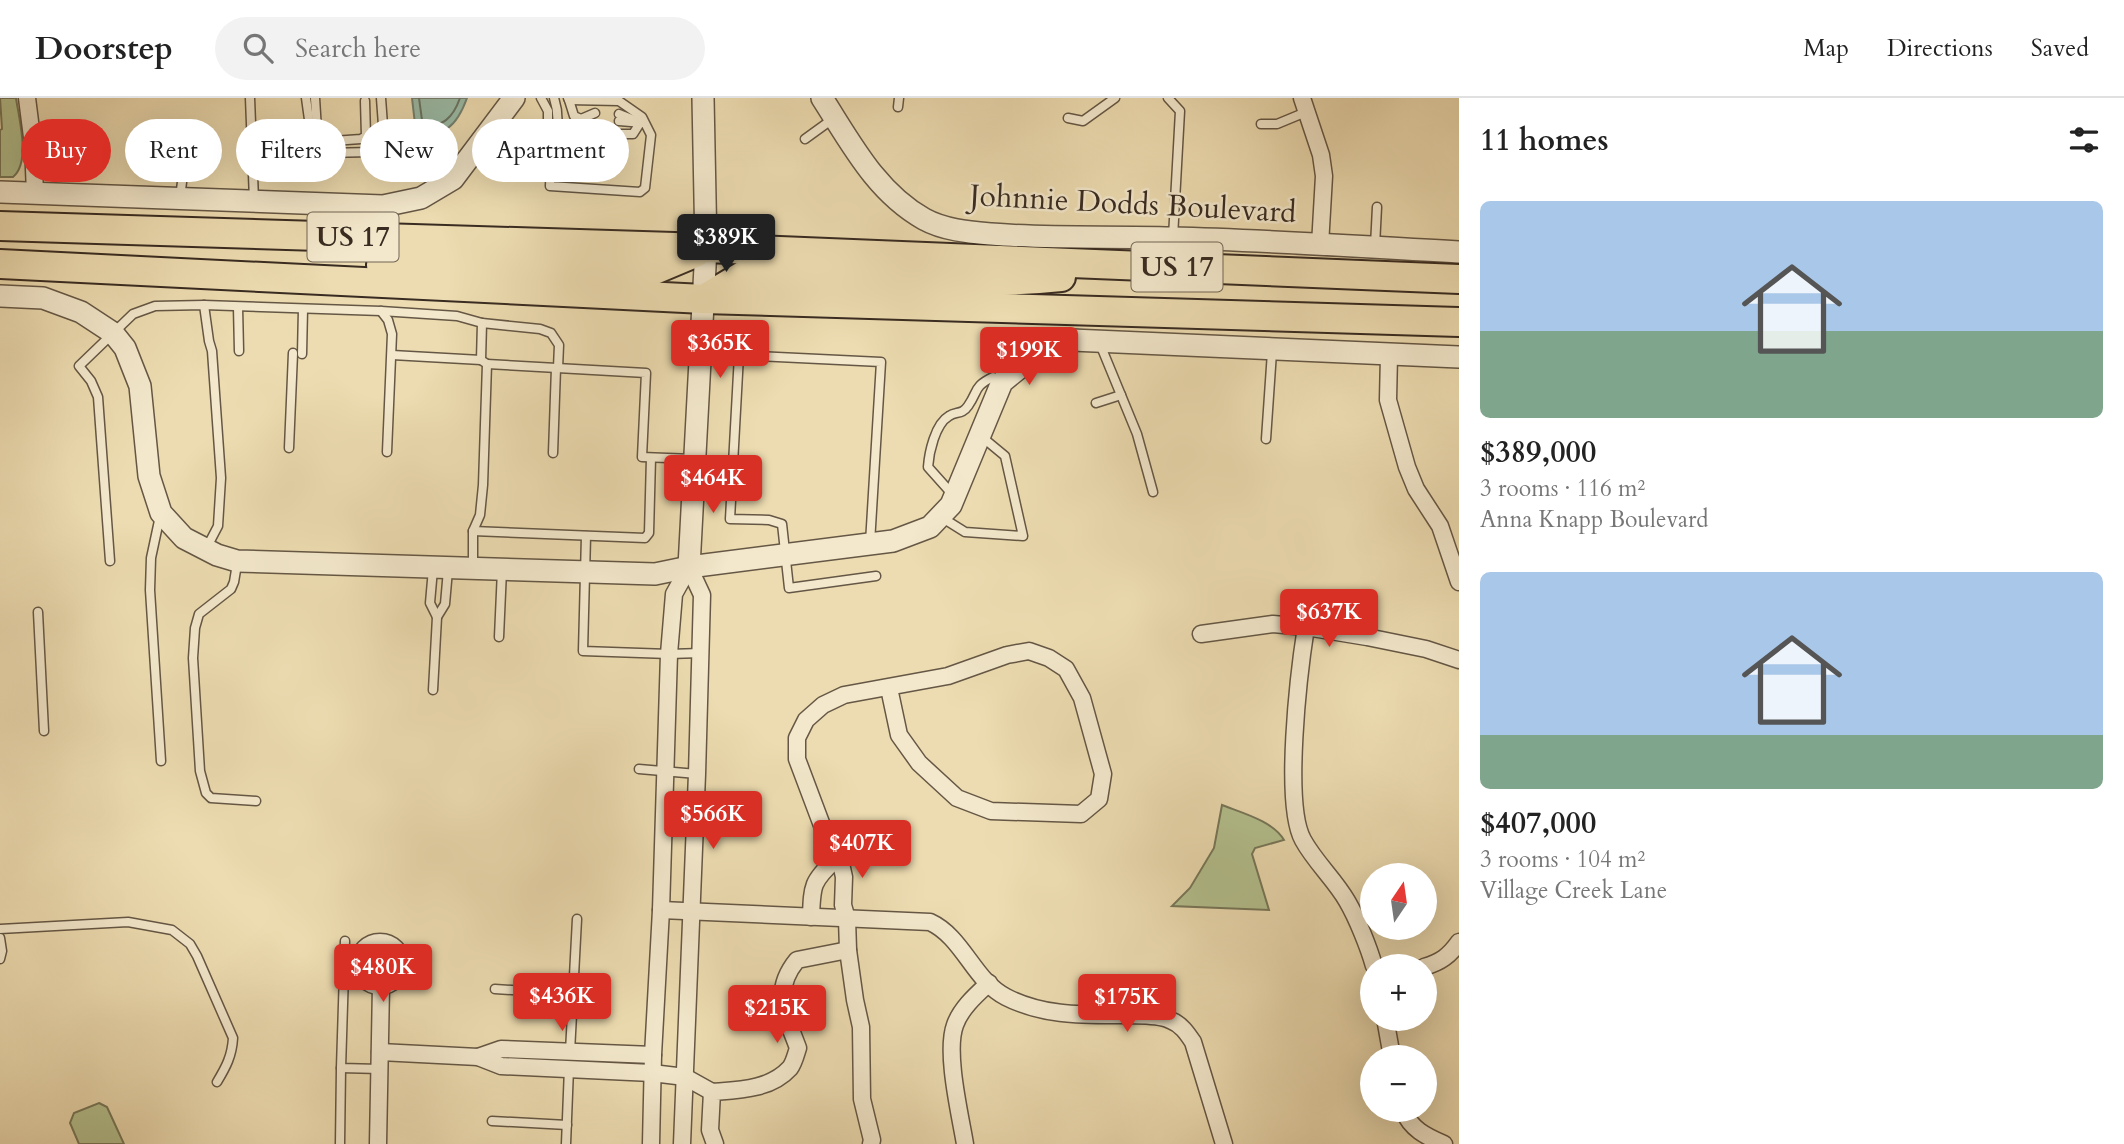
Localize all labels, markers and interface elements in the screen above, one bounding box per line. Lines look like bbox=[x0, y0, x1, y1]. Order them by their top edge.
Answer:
search box bbox=[215, 17, 705, 80]
text: Doorstep bbox=[35, 26, 173, 71]
icon: search bbox=[239, 29, 277, 67]
text: Search here bbox=[295, 31, 421, 66]
text: Map bbox=[1803, 32, 1849, 65]
text: Directions bbox=[1887, 32, 1993, 65]
text: Saved bbox=[2031, 32, 2089, 65]
chip: Buy bbox=[21, 119, 111, 182]
chip: Rent bbox=[125, 119, 222, 182]
chip: Filters bbox=[236, 119, 346, 182]
chip: New bbox=[360, 119, 458, 182]
chip: Apartment bbox=[472, 119, 629, 182]
text: 11 homes bbox=[1480, 120, 1609, 161]
icon: filters bbox=[2065, 121, 2103, 159]
street label: Johnnie Dodds Boulevard bbox=[965, 175, 1297, 233]
road number: US 17 bbox=[308, 212, 398, 262]
pin: $389K bbox=[677, 214, 775, 274]
text: $389K bbox=[693, 221, 759, 252]
road number: US 17 bbox=[1132, 242, 1222, 292]
icon: home bbox=[1729, 246, 1855, 372]
pin: $365K bbox=[671, 320, 769, 380]
text: $365K bbox=[687, 327, 753, 358]
pin: $199K bbox=[980, 328, 1078, 387]
text: $199K bbox=[996, 334, 1062, 365]
text: $389,000 bbox=[1480, 432, 1596, 473]
pin: $464K bbox=[664, 456, 762, 515]
text: $464K bbox=[680, 462, 746, 493]
text: 3 rooms · 116 m² bbox=[1480, 473, 1645, 504]
text: Anna Knapp Boulevard bbox=[1480, 504, 1709, 535]
pin: $637K bbox=[1280, 589, 1378, 649]
text: $637K bbox=[1296, 596, 1362, 627]
icon: home bbox=[1729, 617, 1855, 743]
pin: $566K bbox=[664, 792, 762, 851]
text: $566K bbox=[680, 798, 746, 829]
text: $407,000 bbox=[1480, 803, 1596, 844]
pin: $407K bbox=[813, 820, 911, 880]
text: $407K bbox=[829, 827, 895, 858]
text: 3 rooms · 104 m² bbox=[1480, 844, 1645, 875]
north arrow bbox=[1360, 863, 1437, 940]
map controls bbox=[1360, 863, 1437, 1122]
text: Village Creek Lane bbox=[1480, 875, 1667, 906]
pin: $480K bbox=[334, 944, 432, 1004]
text: $480K bbox=[350, 951, 416, 982]
button: + bbox=[1360, 954, 1437, 1031]
pin: $436K bbox=[513, 974, 611, 1033]
pin: $175K bbox=[1078, 974, 1176, 1034]
text: $436K bbox=[529, 980, 595, 1011]
text: $175K bbox=[1094, 981, 1160, 1012]
pin: $215K bbox=[728, 986, 826, 1045]
text: $215K bbox=[744, 992, 810, 1023]
button: − bbox=[1360, 1045, 1437, 1122]

